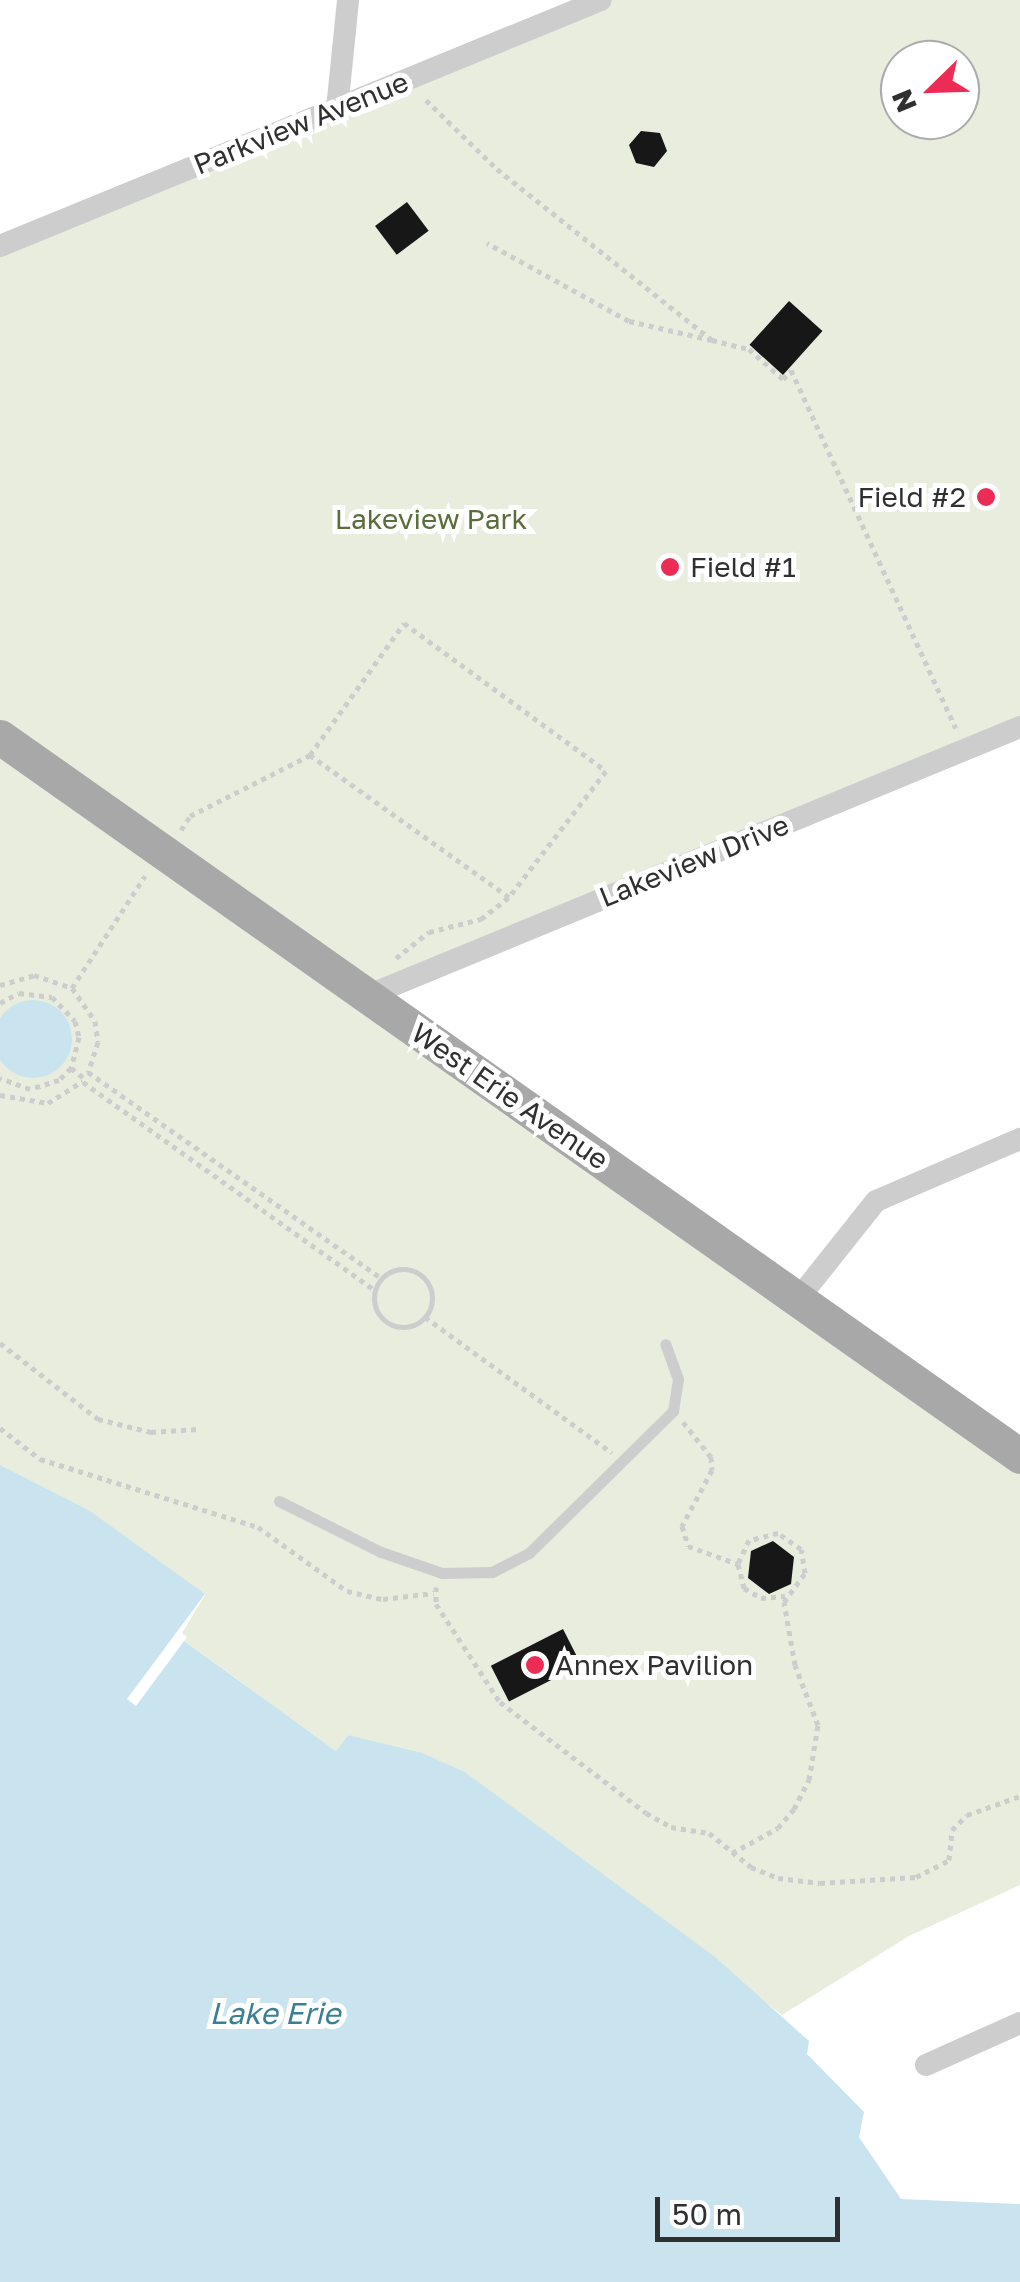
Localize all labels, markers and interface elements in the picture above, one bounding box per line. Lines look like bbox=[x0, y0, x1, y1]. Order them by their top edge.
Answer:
north arrow bbox=[880, 40, 980, 140]
street label: Parkview Avenue bbox=[189, 65, 413, 181]
text: N bbox=[884, 85, 923, 117]
place label: Field #2 bbox=[857, 480, 966, 514]
marker: Field #2 bbox=[975, 486, 997, 508]
park label: Lakeview Park bbox=[335, 502, 527, 536]
place label: Field #1 bbox=[690, 550, 796, 584]
marker: Field #1 bbox=[659, 556, 681, 578]
street label: Lakeview Drive bbox=[594, 808, 794, 914]
street label: West Erie Avenue bbox=[405, 1016, 615, 1176]
place label: Annex Pavilion bbox=[555, 1648, 753, 1682]
marker: Annex Pavilion bbox=[524, 1654, 546, 1676]
water label: Lake Erie bbox=[209, 1995, 341, 2031]
scale bar bbox=[660, 2177, 845, 2239]
text: 50 m bbox=[672, 2196, 742, 2232]

